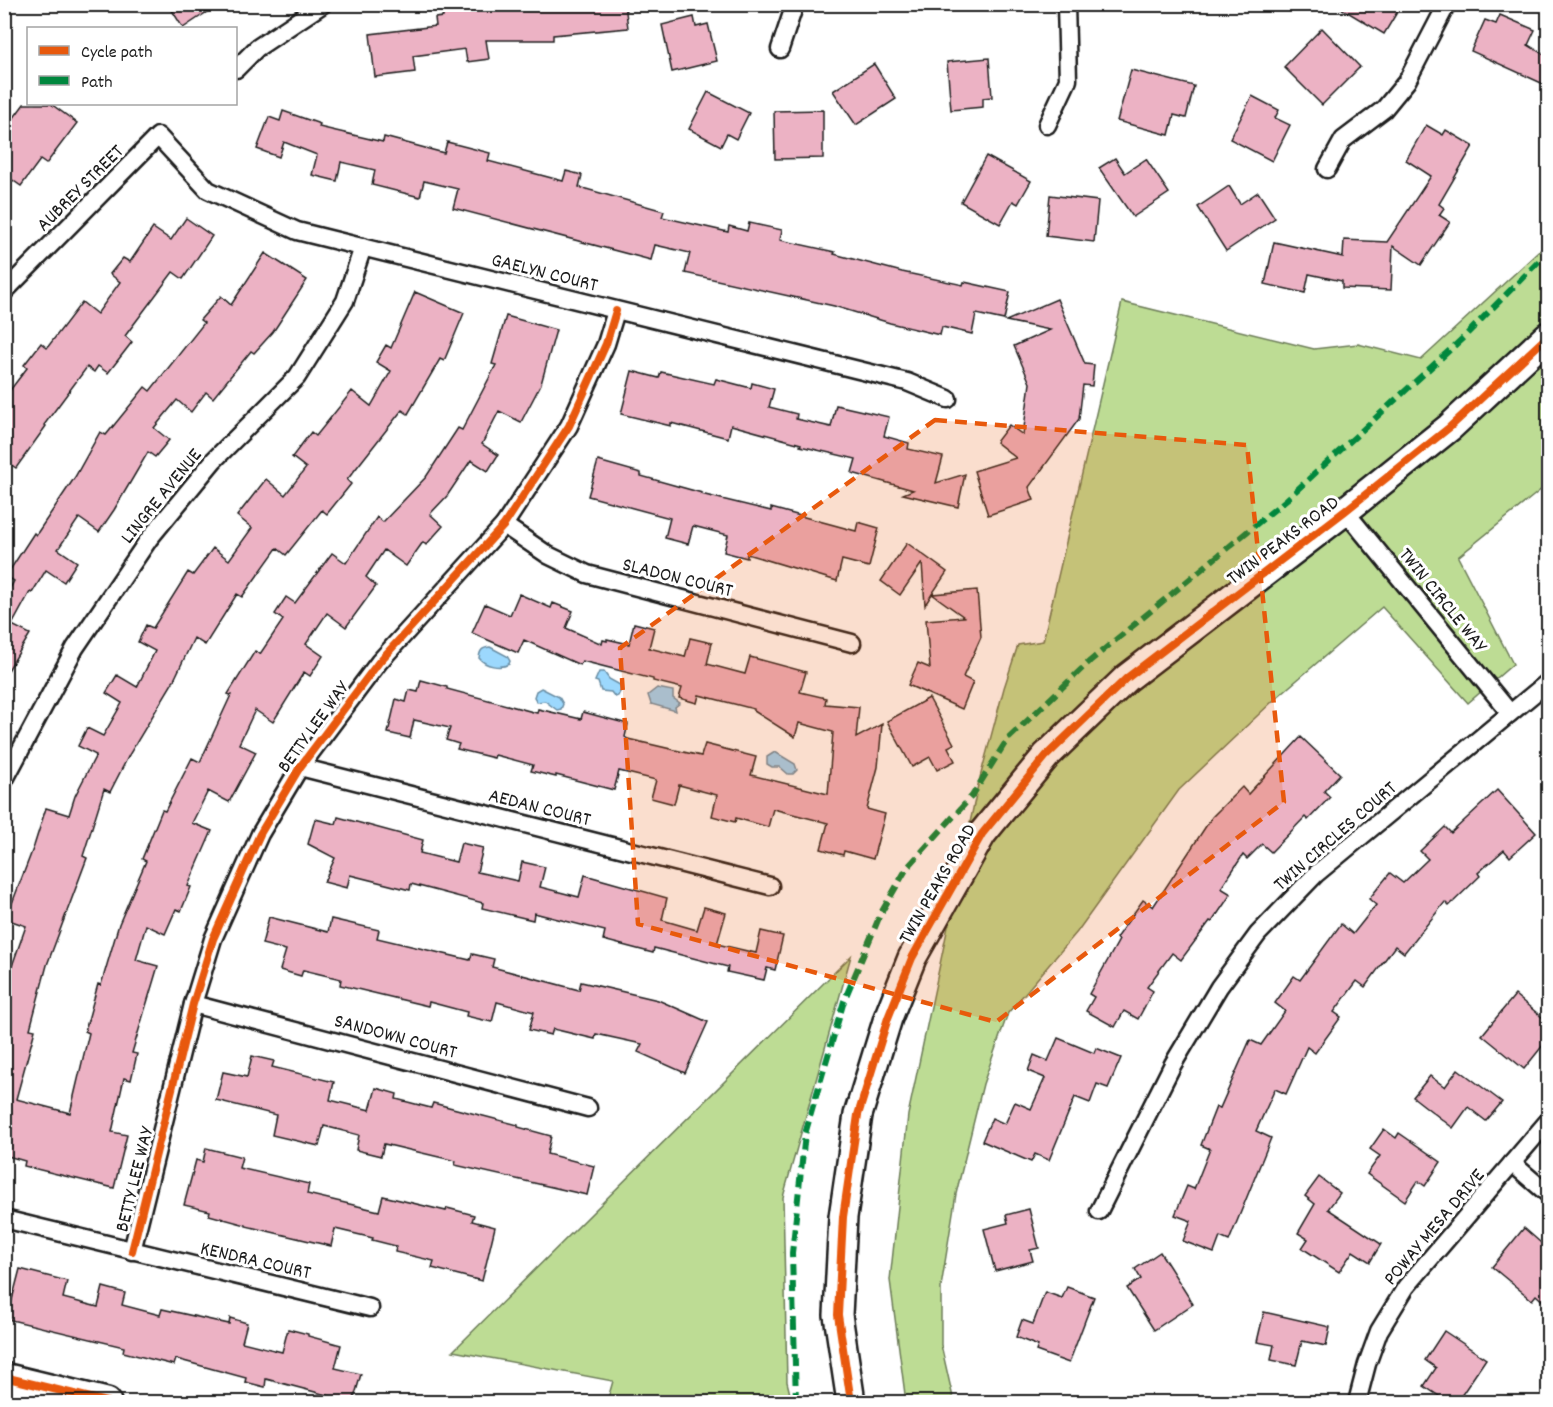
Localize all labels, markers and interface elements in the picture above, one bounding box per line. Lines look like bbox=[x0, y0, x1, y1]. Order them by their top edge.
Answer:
legend bbox=[27, 27, 237, 105]
text: Cycle path bbox=[81, 41, 152, 66]
text: Path bbox=[81, 71, 113, 96]
street label: AUBREY STREET bbox=[31, 139, 131, 239]
street label: GAELYN COURT bbox=[488, 247, 600, 301]
street label: LINGRE AVENUE bbox=[115, 443, 210, 551]
street label: TWIN PEAKS ROAD bbox=[1222, 490, 1346, 593]
street label: TWIN CIRCLE WAY bbox=[1391, 543, 1493, 660]
street label: SLADON COURT bbox=[619, 552, 735, 606]
street label: BETTY LEE WAY bbox=[272, 676, 358, 779]
street label: TWIN CIRCLES COURT bbox=[1268, 776, 1404, 899]
street label: AEDAN COURT bbox=[485, 783, 593, 835]
street label: TWIN PEAKS ROAD bbox=[893, 819, 984, 950]
street label: SANDOWN COURT bbox=[331, 1008, 460, 1068]
street label: BETTY LEE WAY bbox=[109, 1124, 163, 1235]
street label: POWAY MESA DRIVE bbox=[1378, 1163, 1493, 1292]
street label: KENDRA COURT bbox=[197, 1236, 313, 1288]

